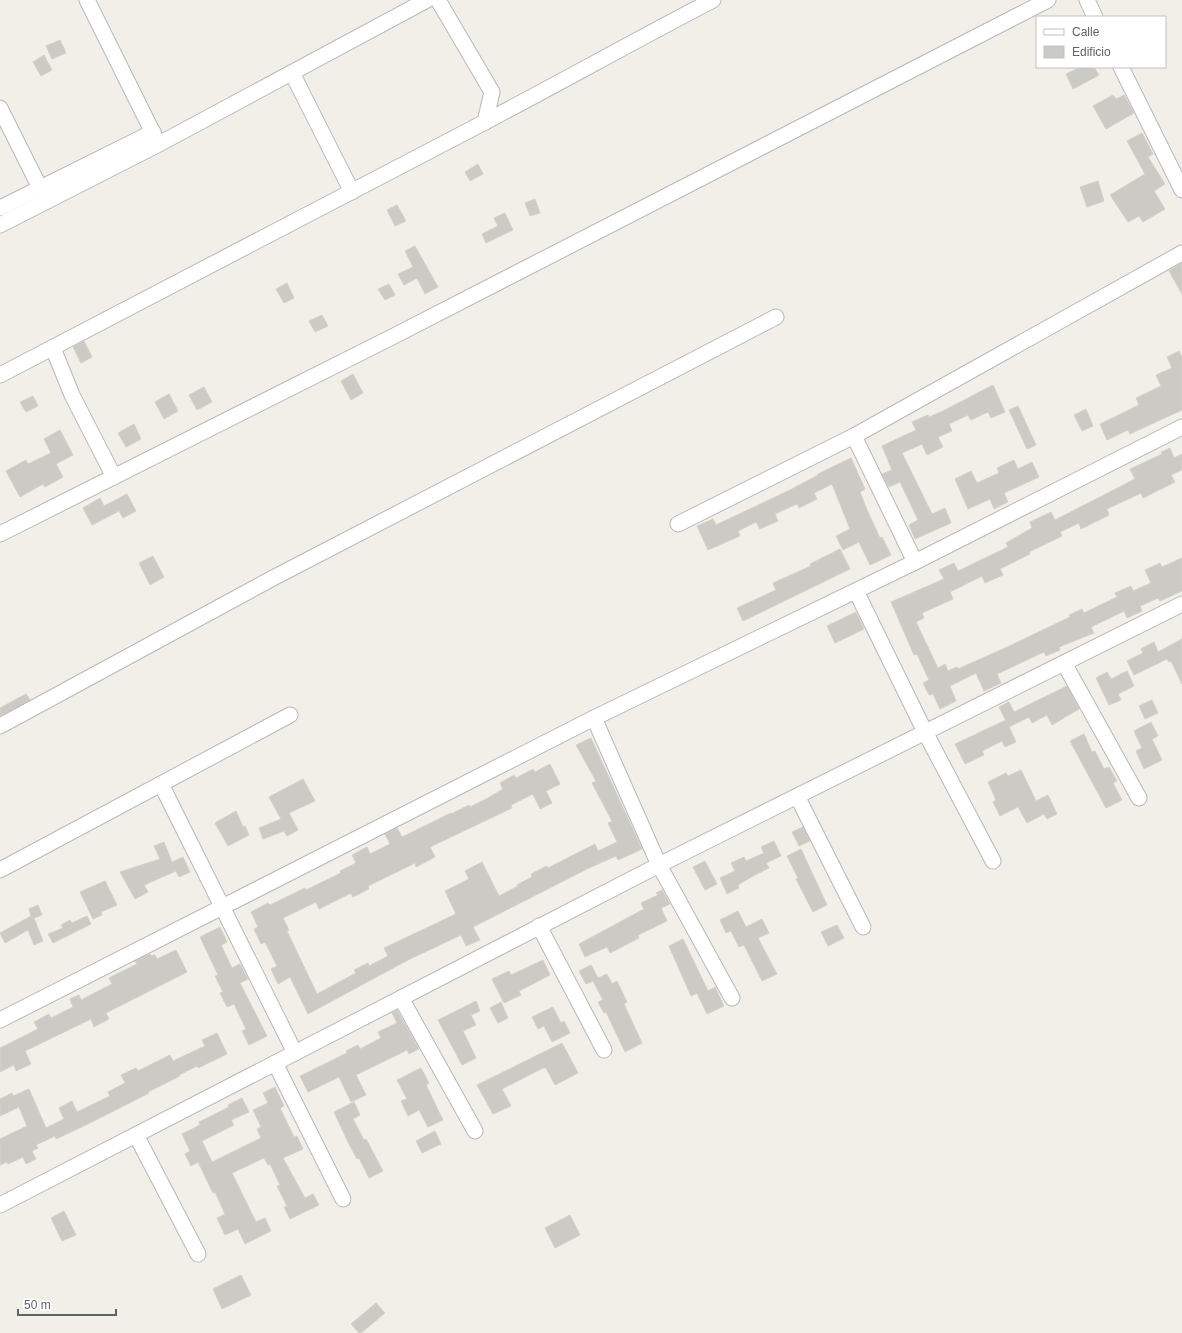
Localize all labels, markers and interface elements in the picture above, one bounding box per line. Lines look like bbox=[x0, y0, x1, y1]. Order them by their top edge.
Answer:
legend bbox=[1036, 16, 1166, 68]
text: Calle bbox=[1072, 25, 1100, 39]
text: Edificio bbox=[1072, 45, 1111, 59]
scale bar bbox=[18, 1291, 116, 1317]
text: 50 m bbox=[24, 1298, 51, 1312]

